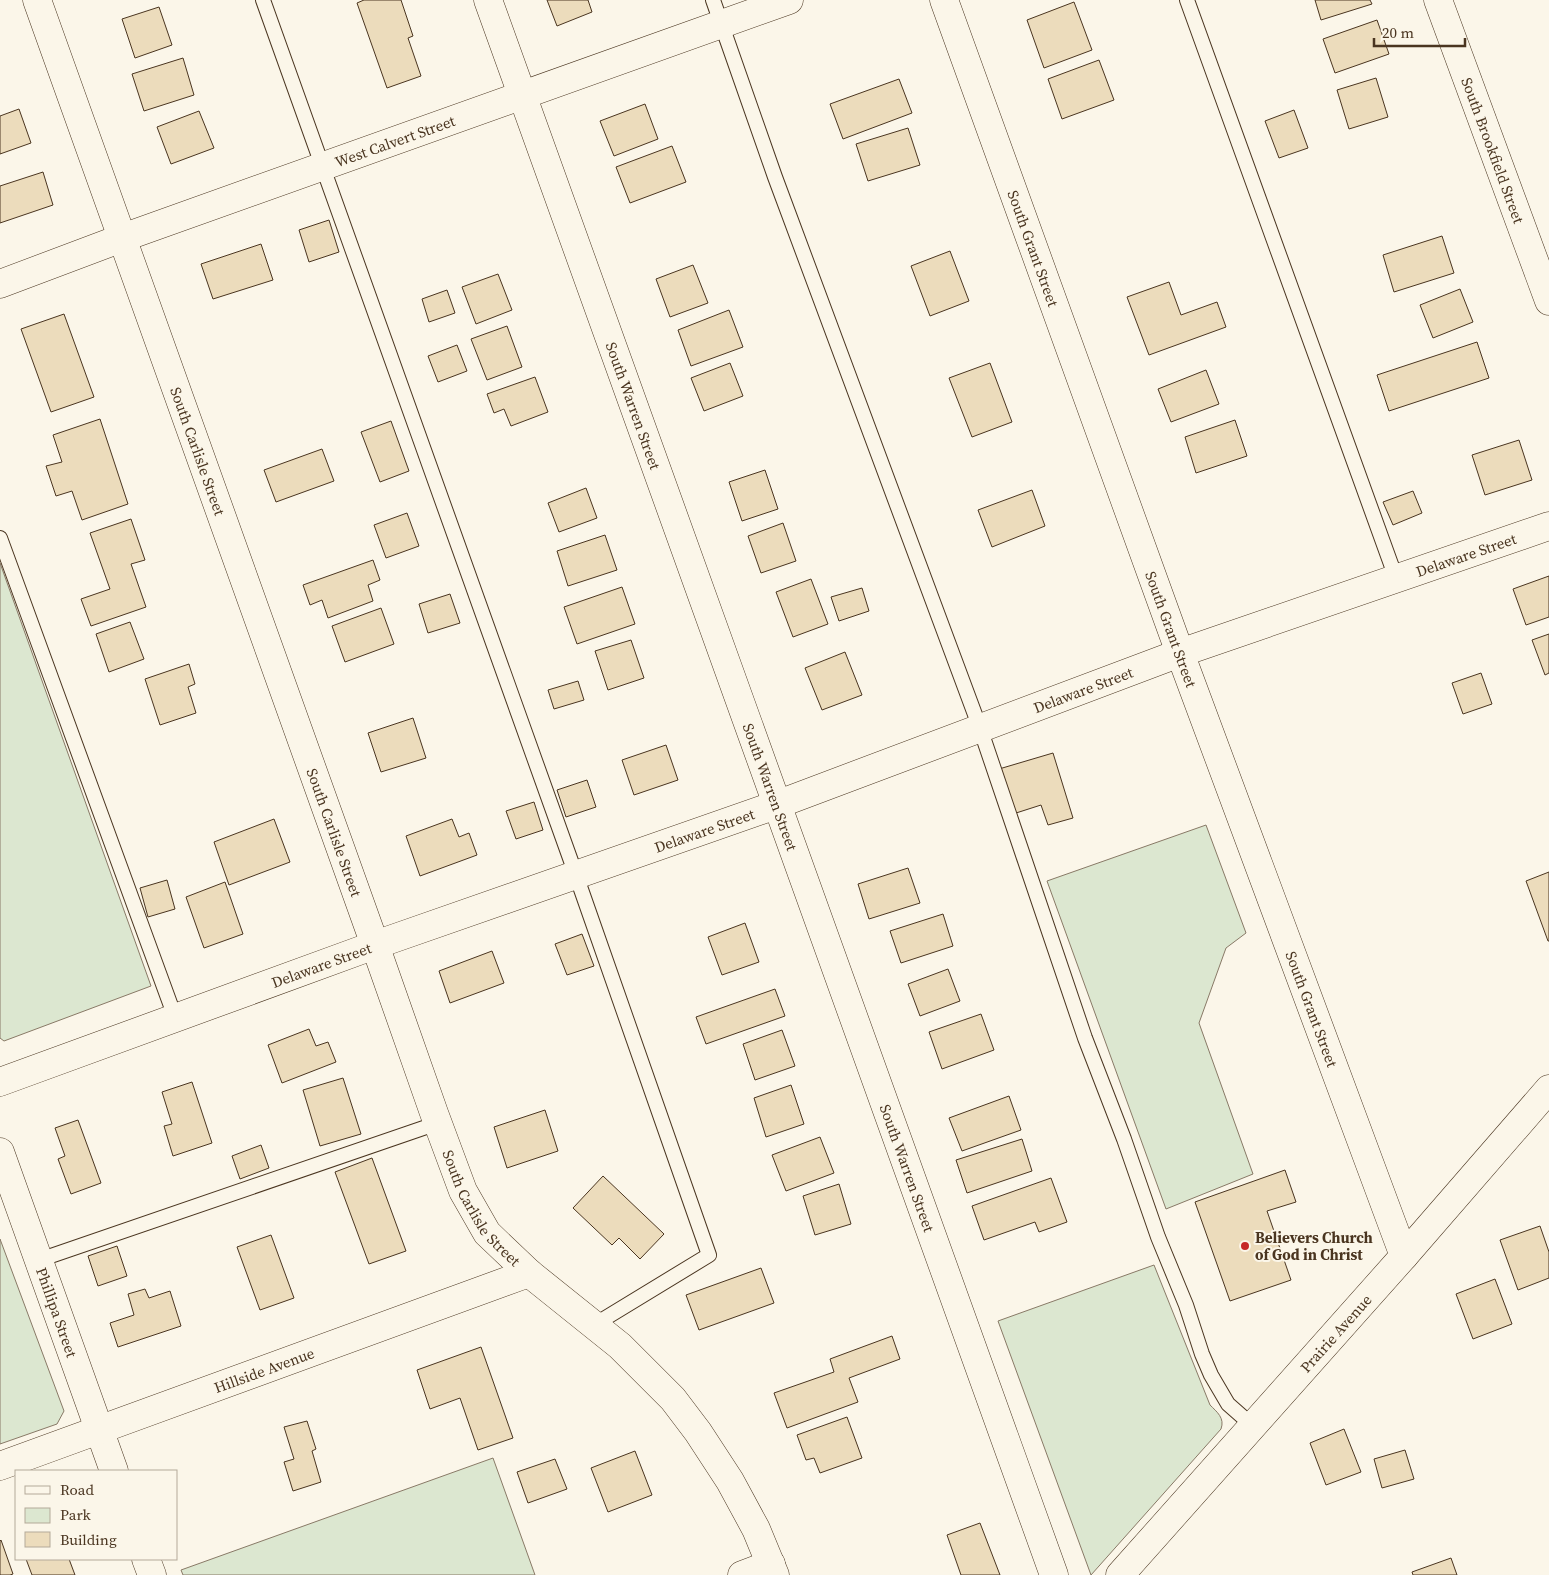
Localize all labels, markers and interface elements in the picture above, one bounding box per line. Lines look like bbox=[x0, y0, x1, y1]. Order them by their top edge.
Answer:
scale bar bbox=[1374, 15, 1465, 47]
text: 20 m bbox=[1382, 22, 1414, 43]
street label: South Brookfield Street bbox=[1457, 74, 1530, 226]
street label: West Calvert Street bbox=[332, 110, 458, 172]
street label: South Grant Street bbox=[1003, 187, 1064, 309]
street label: South Warren Street bbox=[601, 339, 666, 472]
street label: South Carlisle Street bbox=[166, 384, 231, 518]
street label: Delaware Street bbox=[1413, 528, 1519, 582]
street label: South Grant Street bbox=[1141, 568, 1202, 690]
street label: Delaware Street bbox=[1030, 661, 1136, 718]
street label: South Warren Street bbox=[738, 720, 803, 853]
street label: South Carlisle Street bbox=[302, 765, 367, 900]
street label: Delaware Street bbox=[651, 803, 757, 857]
street label: Delaware Street bbox=[268, 937, 374, 992]
street label: South Grant Street bbox=[1281, 948, 1343, 1070]
street label: South Warren Street bbox=[875, 1101, 940, 1235]
street label: South Carlisle Street bbox=[438, 1147, 526, 1270]
place label: Believers Church of God in Christ bbox=[1255, 1227, 1373, 1265]
marker: Believers Church of God in Christ bbox=[1239, 1240, 1251, 1252]
street label: Phillipa Street bbox=[31, 1264, 83, 1360]
street label: Prairie Avenue bbox=[1295, 1289, 1376, 1377]
street label: Hillside Avenue bbox=[211, 1342, 317, 1398]
legend bbox=[15, 1470, 178, 1560]
text: Road bbox=[60, 1479, 94, 1500]
text: Park bbox=[60, 1504, 92, 1525]
text: Building bbox=[60, 1529, 117, 1550]

